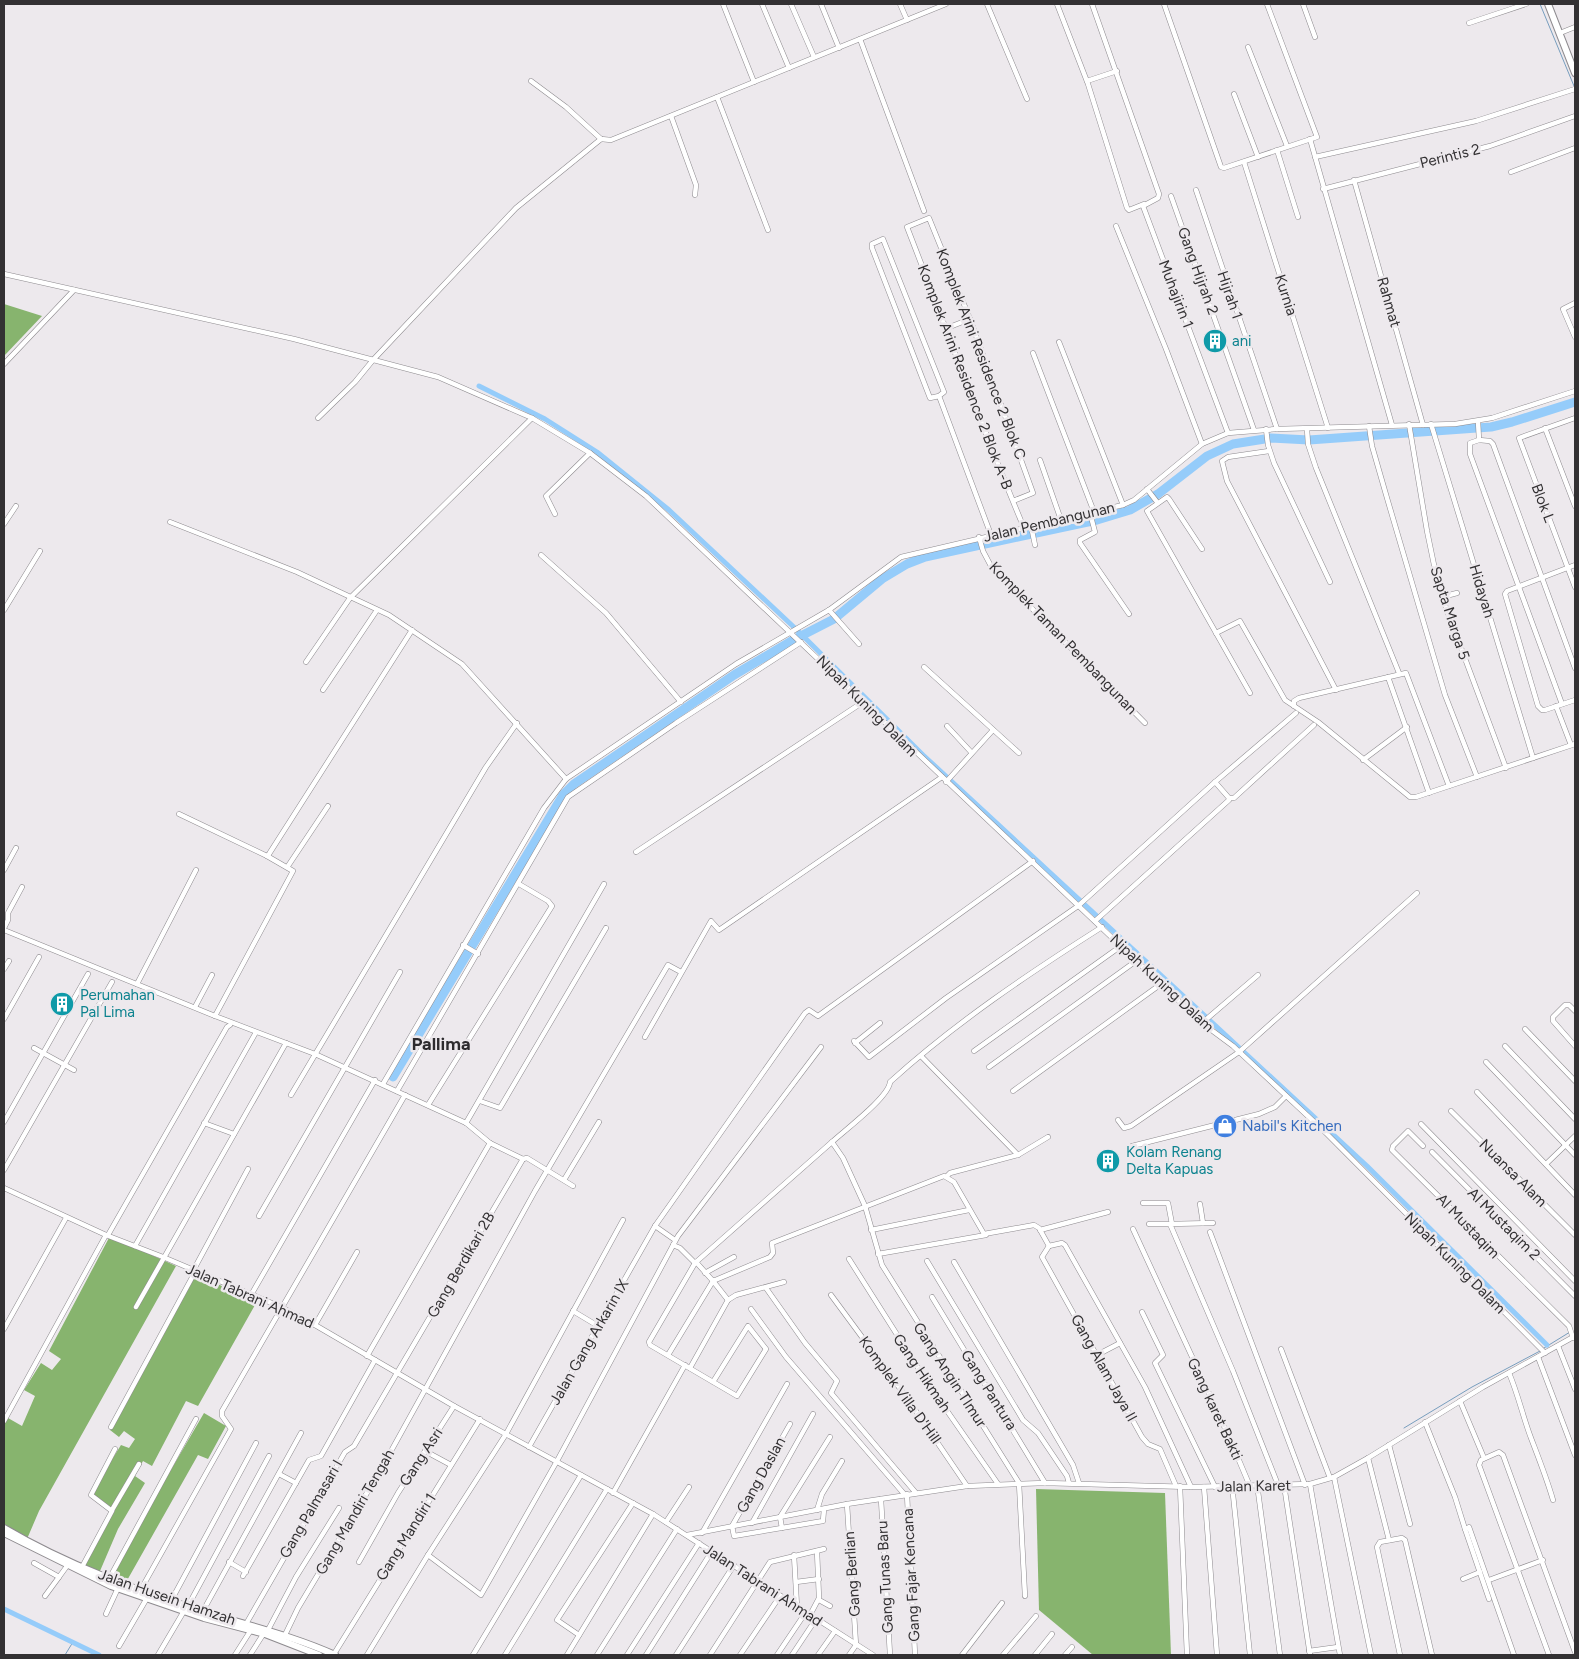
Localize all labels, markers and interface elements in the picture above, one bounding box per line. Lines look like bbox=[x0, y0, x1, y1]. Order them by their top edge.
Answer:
street label: Perintis 2 bbox=[1418, 140, 1482, 172]
street label: Gang Hijrah 2 bbox=[1174, 225, 1222, 317]
street label: Komplek Arini Residence 2 Blok C bbox=[932, 246, 1030, 462]
street label: Muhajirin 1 bbox=[1155, 257, 1197, 331]
street label: Komplek Arini Residence 2 Blok A-B bbox=[914, 262, 1016, 492]
street label: Hijrah 1 bbox=[1213, 269, 1247, 321]
street label: Kurnia bbox=[1271, 272, 1301, 318]
street label: Rahmat bbox=[1373, 275, 1405, 330]
building icon: ani bbox=[1202, 328, 1228, 354]
place label: ani bbox=[1232, 332, 1252, 350]
street label: Blok L bbox=[1527, 481, 1559, 525]
street label: Jalan Pembangunan bbox=[982, 498, 1116, 546]
street label: Komplek Taman Pembangunan bbox=[985, 558, 1141, 718]
street label: Hidayah bbox=[1465, 562, 1499, 620]
street label: Sapta Marga 5 bbox=[1426, 564, 1474, 662]
street label: Nipah Kuning Dalam bbox=[813, 652, 921, 760]
street label: Nipah Kuning Dalam bbox=[1106, 930, 1218, 1036]
place label: Perumahan Pal Lima bbox=[80, 986, 155, 1021]
building icon: Perumahan Pal Lima bbox=[49, 991, 75, 1017]
district label: Pallima bbox=[411, 1033, 471, 1055]
shop icon: Nabil's Kitchen bbox=[1212, 1113, 1238, 1139]
place label: Nabil's Kitchen bbox=[1242, 1117, 1342, 1135]
street label: Nuansa Alam bbox=[1475, 1135, 1551, 1211]
place label: Kolam Renang Delta Kapuas bbox=[1126, 1143, 1222, 1178]
building icon: Kolam Renang Delta Kapuas bbox=[1095, 1148, 1121, 1174]
street label: Al Mustaqim 2 bbox=[1464, 1184, 1544, 1264]
street label: Al Mustaqim bbox=[1433, 1190, 1503, 1262]
street label: Gang Berdikari 2B bbox=[423, 1209, 499, 1321]
street label: Nipah Kuning Dalam bbox=[1401, 1209, 1509, 1317]
street label: Jalan Tabrani Ahmad bbox=[183, 1260, 317, 1332]
street label: Jalan Gang Arkarin IX bbox=[546, 1275, 633, 1408]
street label: Gang Alam Jaya II bbox=[1067, 1311, 1141, 1425]
street label: Gang Angin TImur bbox=[909, 1319, 991, 1431]
street label: Gang Hikmah bbox=[889, 1330, 955, 1416]
street label: Komplek Villa D'Hill bbox=[855, 1333, 945, 1447]
street label: Gang Pantura bbox=[957, 1347, 1021, 1433]
street label: Gang karet Bakti bbox=[1183, 1355, 1247, 1463]
street label: Gang Asri bbox=[396, 1425, 446, 1489]
street label: Gang Daslan bbox=[733, 1434, 789, 1516]
street label: Gang Mandiri Tengah bbox=[312, 1446, 398, 1578]
street label: Gang Palmasari I bbox=[276, 1457, 346, 1561]
street label: Jalan Karet bbox=[1217, 1476, 1291, 1496]
street label: Gang Mandiri 1 bbox=[372, 1490, 440, 1584]
street label: Gang Fajar Kencana bbox=[899, 1508, 923, 1642]
street label: Gang Tunas Baru bbox=[873, 1520, 897, 1634]
street label: Gang Berlian bbox=[840, 1531, 864, 1617]
street label: Jalan Tabrani Ahmad bbox=[700, 1540, 826, 1630]
street label: Jalan Husein Hamzah bbox=[96, 1565, 238, 1629]

